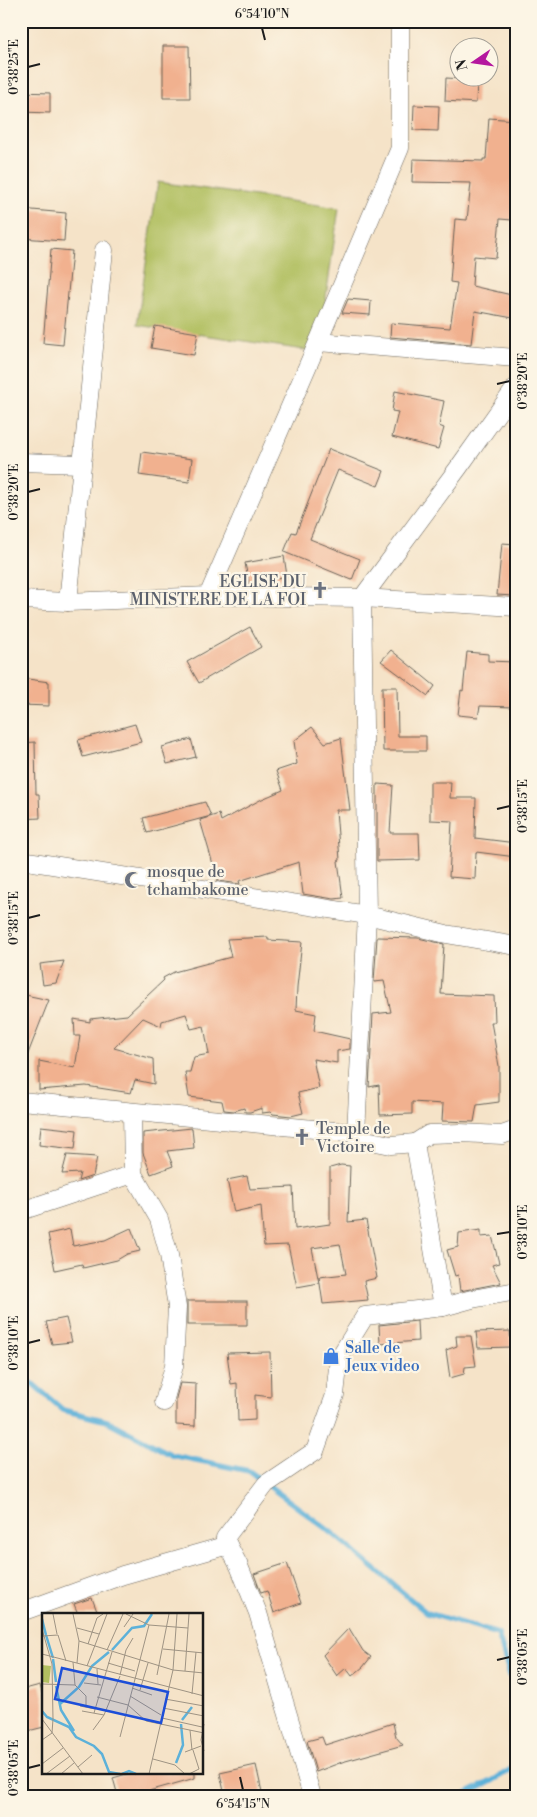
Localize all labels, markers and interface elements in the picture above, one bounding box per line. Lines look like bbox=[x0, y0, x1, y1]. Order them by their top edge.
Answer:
text: 6°54'10"N bbox=[235, 7, 289, 22]
north arrow bbox=[450, 38, 500, 88]
text: 0°38'25"E bbox=[7, 39, 22, 95]
text: N bbox=[452, 57, 472, 72]
text: 0°38'20"E bbox=[516, 353, 531, 409]
text: 0°38'20"E bbox=[7, 464, 22, 520]
place label: EGLISE DU MINISTERE DE LA FOI bbox=[130, 572, 306, 610]
church icon: EGLISE DU MINISTERE DE LA FOI bbox=[310, 580, 330, 600]
text: 0°38'15"E bbox=[516, 779, 531, 833]
place label: mosque de tchambakome bbox=[147, 862, 249, 900]
mosque icon: mosque de tchambakome bbox=[123, 870, 143, 890]
text: 0°38'15"E bbox=[7, 891, 22, 945]
place label: Temple de Victoire bbox=[315, 1119, 390, 1157]
church icon: Temple de Victoire bbox=[292, 1127, 312, 1147]
text: 0°38'10"E bbox=[516, 1205, 531, 1259]
text: 0°38'10"E bbox=[7, 1316, 22, 1370]
place label: Salle de Jeux video bbox=[344, 1338, 420, 1376]
shop icon: Salle de Jeux video bbox=[321, 1346, 341, 1366]
inset map bbox=[42, 1613, 204, 1774]
text: 0°38'05"E bbox=[516, 1629, 531, 1685]
text: 0°38'05"E bbox=[7, 1740, 22, 1796]
text: 6°54'15"N bbox=[216, 1797, 270, 1812]

